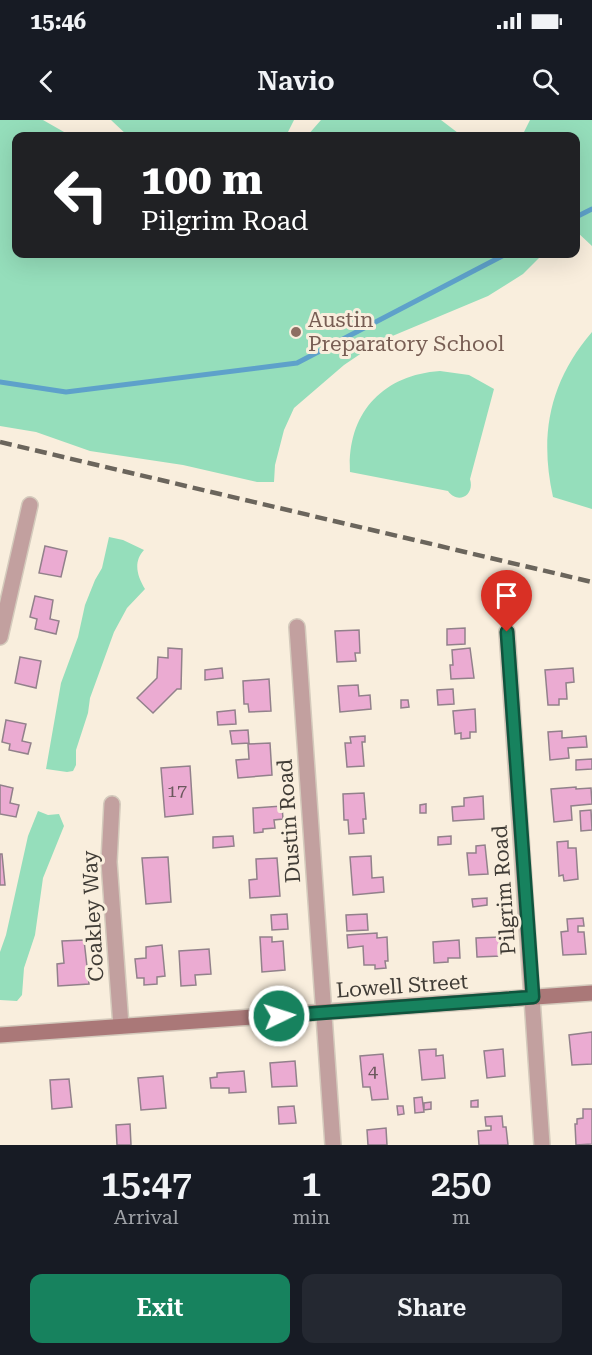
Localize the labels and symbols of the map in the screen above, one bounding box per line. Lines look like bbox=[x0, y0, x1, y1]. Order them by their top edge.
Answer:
place label: Austin Preparatory School bbox=[308, 308, 505, 356]
marker: Austin Preparatory School bbox=[289, 325, 303, 339]
pin bbox=[481, 570, 532, 632]
street label: Dustin Road bbox=[273, 758, 305, 884]
house number: 17 bbox=[167, 780, 187, 801]
street label: Pilgrim Road bbox=[487, 824, 521, 956]
street label: Coakley Way bbox=[78, 849, 108, 982]
street label: Lowell Street bbox=[335, 969, 469, 1003]
position arrow bbox=[247, 984, 311, 1048]
house number: 4 bbox=[368, 1060, 378, 1081]

